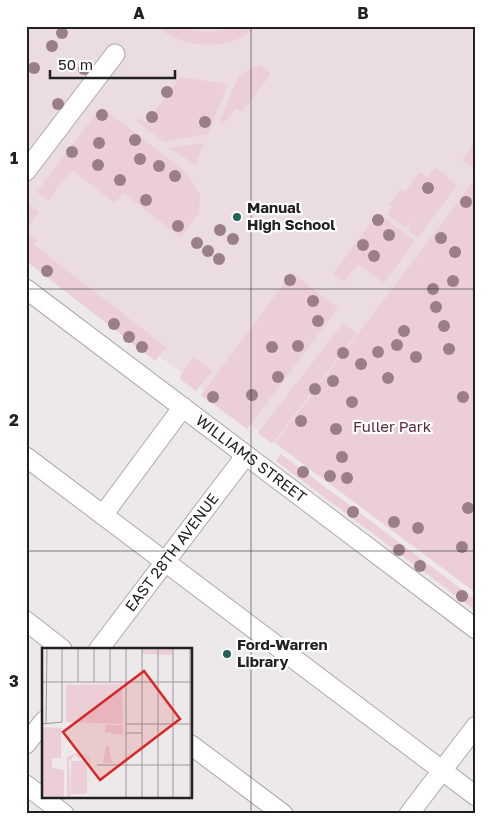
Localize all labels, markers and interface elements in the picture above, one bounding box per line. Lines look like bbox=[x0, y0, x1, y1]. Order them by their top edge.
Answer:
text: A bbox=[133, 3, 145, 23]
text: B bbox=[357, 3, 369, 23]
scale bar bbox=[50, 48, 175, 80]
text: 50 m bbox=[58, 55, 93, 73]
text: 1 bbox=[10, 148, 18, 168]
place label: Manual High School bbox=[247, 198, 335, 233]
marker: Manual High School bbox=[231, 211, 243, 223]
text: 2 bbox=[9, 410, 19, 430]
street label: WILLIAMS STREET bbox=[193, 411, 311, 506]
park label: Fuller Park bbox=[353, 417, 432, 435]
street label: EAST 28TH AVENUE bbox=[121, 489, 222, 615]
place label: Ford-Warren Library bbox=[237, 635, 328, 670]
inset map bbox=[42, 648, 192, 798]
marker: Ford-Warren Library bbox=[221, 648, 233, 660]
text: 3 bbox=[9, 671, 19, 691]

